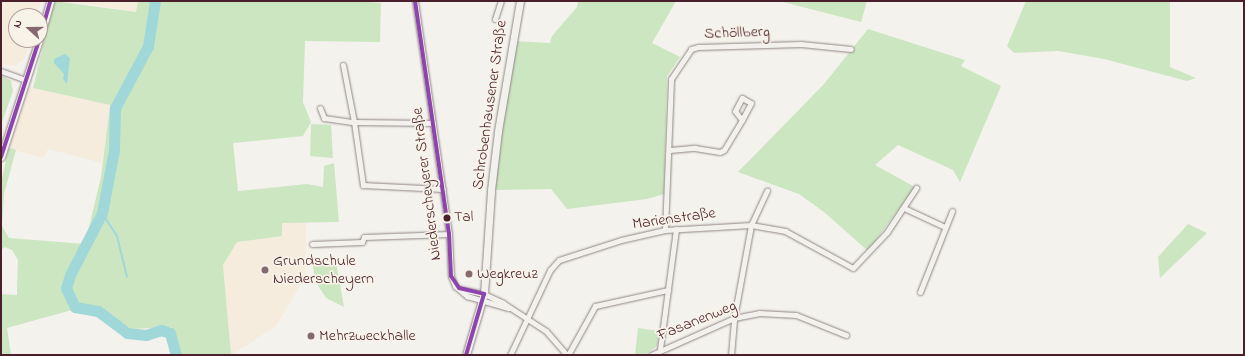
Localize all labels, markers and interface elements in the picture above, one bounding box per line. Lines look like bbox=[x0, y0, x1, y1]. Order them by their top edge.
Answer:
north arrow bbox=[8, 8, 48, 48]
text: N bbox=[9, 18, 27, 30]
street label: Schrobenhausener Straße bbox=[469, 19, 511, 191]
street label: Schöllberg bbox=[704, 22, 770, 44]
street label: Niederscheyerer Straße bbox=[408, 106, 446, 262]
street label: Marienstraße bbox=[631, 204, 717, 234]
place label: Tal bbox=[454, 209, 473, 227]
marker: Tal bbox=[442, 213, 452, 223]
place label: Grundschule Niederscheyern bbox=[273, 251, 374, 289]
place label: Wegkreuz bbox=[477, 264, 538, 284]
marker: Grundschule Niederscheyern bbox=[260, 265, 270, 275]
marker: Wegkreuz bbox=[464, 269, 474, 279]
street label: Fasanenweg bbox=[655, 296, 739, 346]
place label: Mehrzweckhalle bbox=[319, 326, 416, 346]
marker: Mehrzweckhalle bbox=[306, 331, 316, 341]

